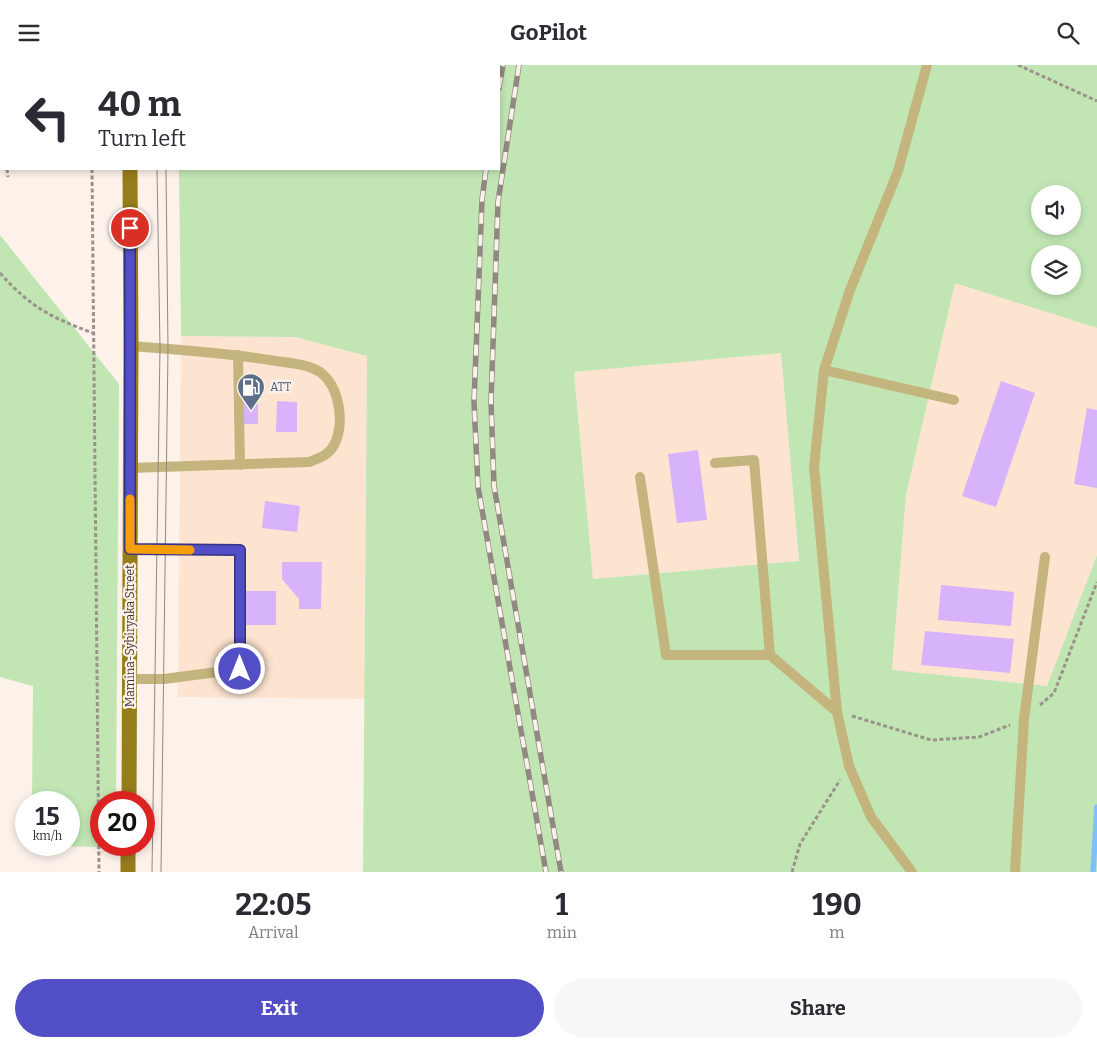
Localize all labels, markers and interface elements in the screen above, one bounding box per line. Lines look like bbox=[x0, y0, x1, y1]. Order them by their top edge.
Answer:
icon: menu bbox=[15, 19, 43, 47]
text: GoPilot bbox=[510, 19, 587, 46]
icon: search bbox=[1054, 19, 1082, 47]
text: 40 m bbox=[98, 83, 181, 125]
icon: left bbox=[15, 85, 80, 150]
text: Turn left bbox=[98, 125, 186, 152]
map controls bbox=[1031, 185, 1081, 295]
button: sound bbox=[1031, 185, 1081, 235]
pin bbox=[109, 207, 151, 249]
icon: arrive bbox=[116, 214, 144, 242]
button: layers bbox=[1031, 245, 1081, 295]
fuel station icon: ATT bbox=[236, 372, 266, 411]
place label: ATT bbox=[270, 380, 291, 394]
street label: Mamina-Sybiryaka Street bbox=[123, 564, 137, 707]
position arrow bbox=[213, 642, 265, 694]
speed limit sign: 20 bbox=[90, 791, 155, 856]
text: 15 bbox=[35, 802, 60, 832]
text: km/h bbox=[33, 829, 62, 843]
text: 22:05 bbox=[235, 887, 311, 923]
text: 1 bbox=[555, 887, 568, 923]
text: 190 bbox=[812, 887, 862, 923]
text: Arrival bbox=[248, 923, 299, 942]
text: min bbox=[547, 923, 577, 942]
text: m bbox=[829, 923, 845, 942]
button: Exit bbox=[15, 979, 544, 1037]
button: Share bbox=[554, 979, 1082, 1037]

